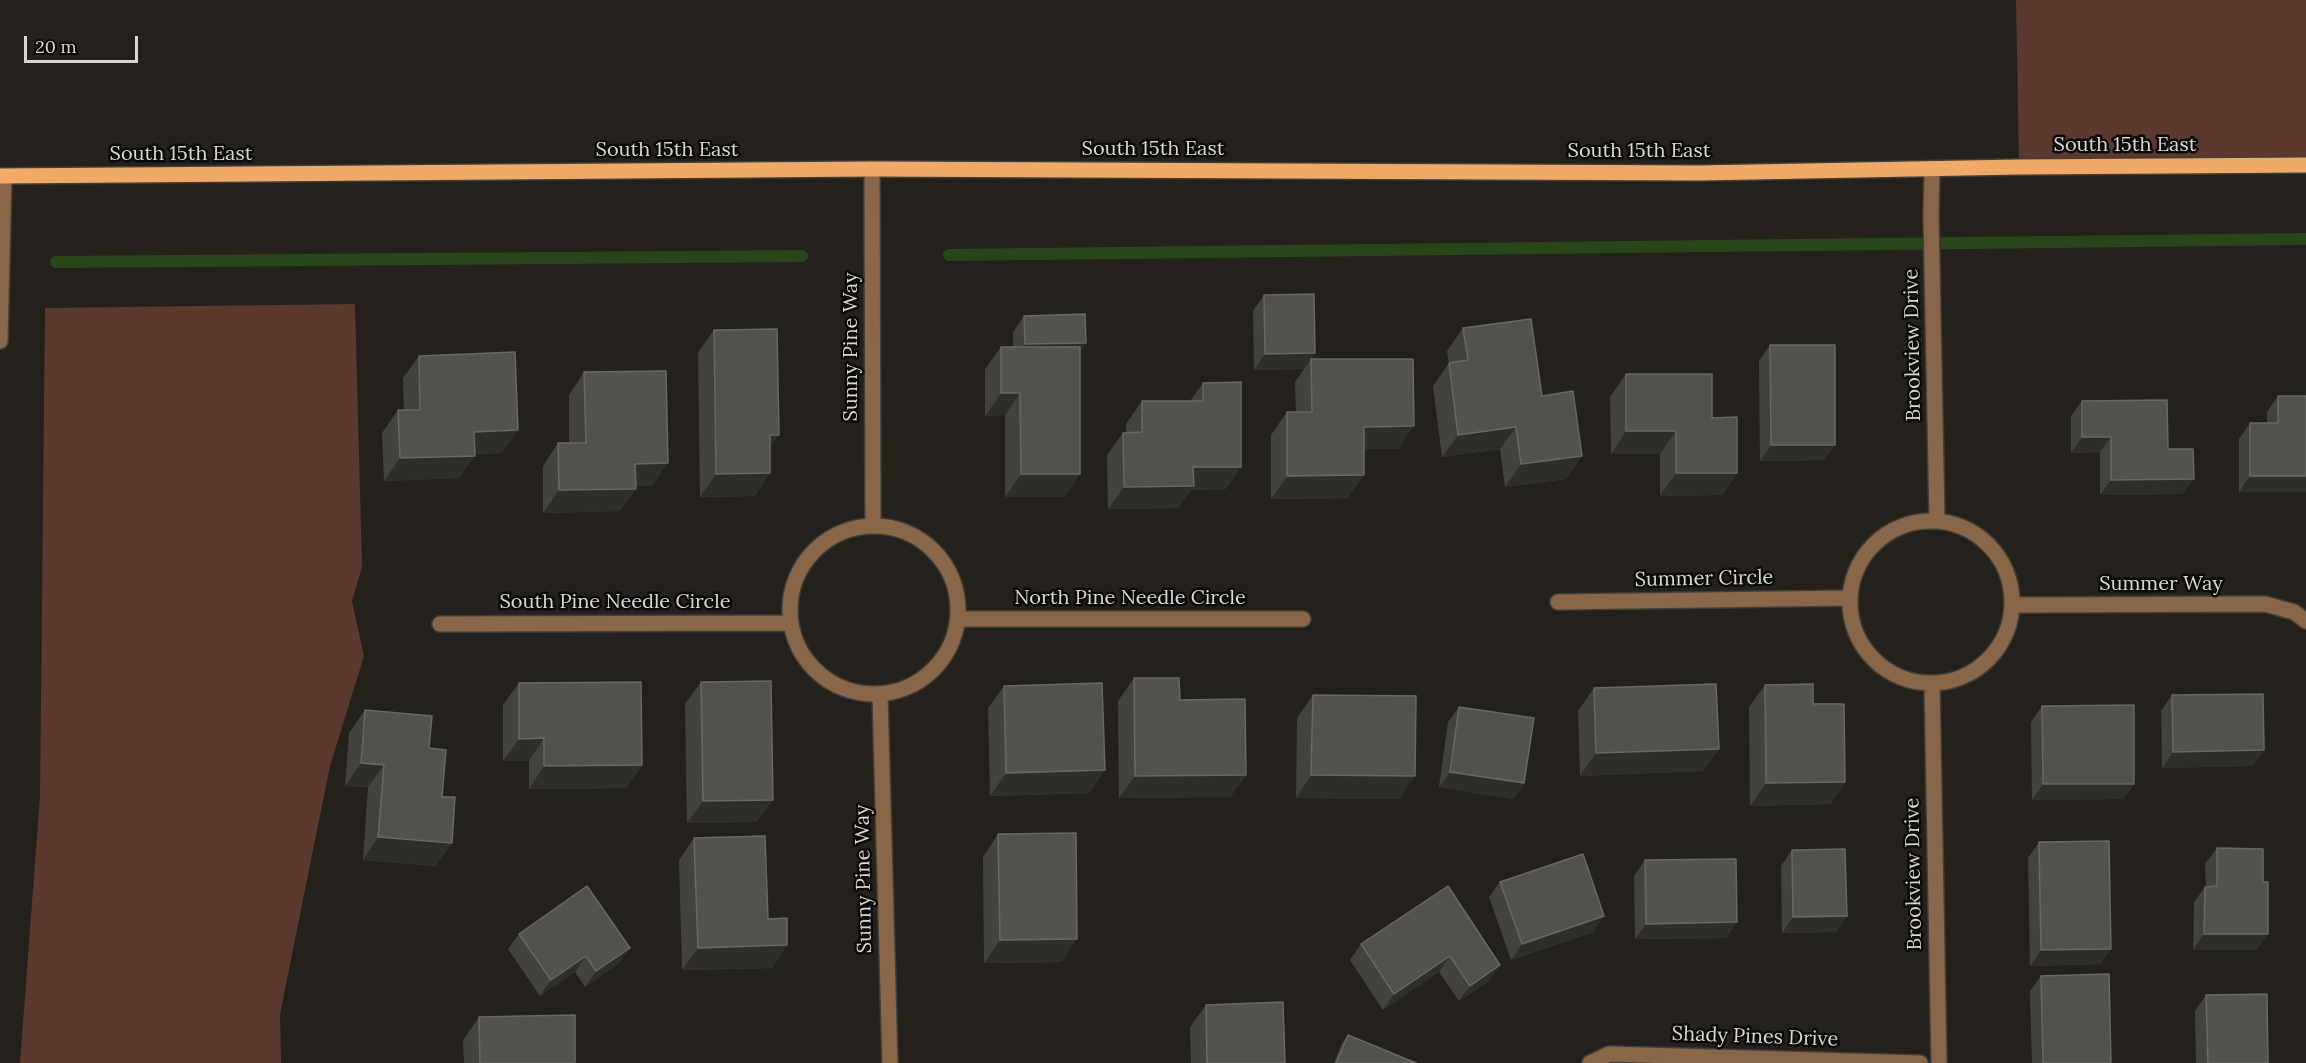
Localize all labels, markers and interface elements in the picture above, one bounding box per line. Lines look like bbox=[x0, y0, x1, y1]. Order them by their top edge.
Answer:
scale bar bbox=[27, 24, 141, 62]
text: 20 m bbox=[35, 35, 77, 58]
street label: South 15th East bbox=[2054, 133, 2196, 157]
street label: South 15th East bbox=[1082, 137, 1224, 161]
street label: South 15th East bbox=[596, 138, 738, 162]
street label: South 15th East bbox=[1568, 139, 1710, 163]
street label: South 15th East bbox=[110, 142, 252, 166]
street label: Brookview Drive bbox=[1900, 268, 1926, 422]
street label: Sunny Pine Way bbox=[839, 273, 863, 421]
street label: Summer Circle bbox=[1634, 566, 1774, 592]
street label: Summer Way bbox=[2099, 572, 2223, 596]
street label: North Pine Needle Circle bbox=[1014, 586, 1246, 610]
street label: South Pine Needle Circle bbox=[500, 590, 730, 614]
street label: Brookview Drive bbox=[1901, 797, 1927, 951]
street label: Sunny Pine Way bbox=[851, 804, 877, 954]
street label: Shady Pines Drive bbox=[1671, 1022, 1839, 1052]

